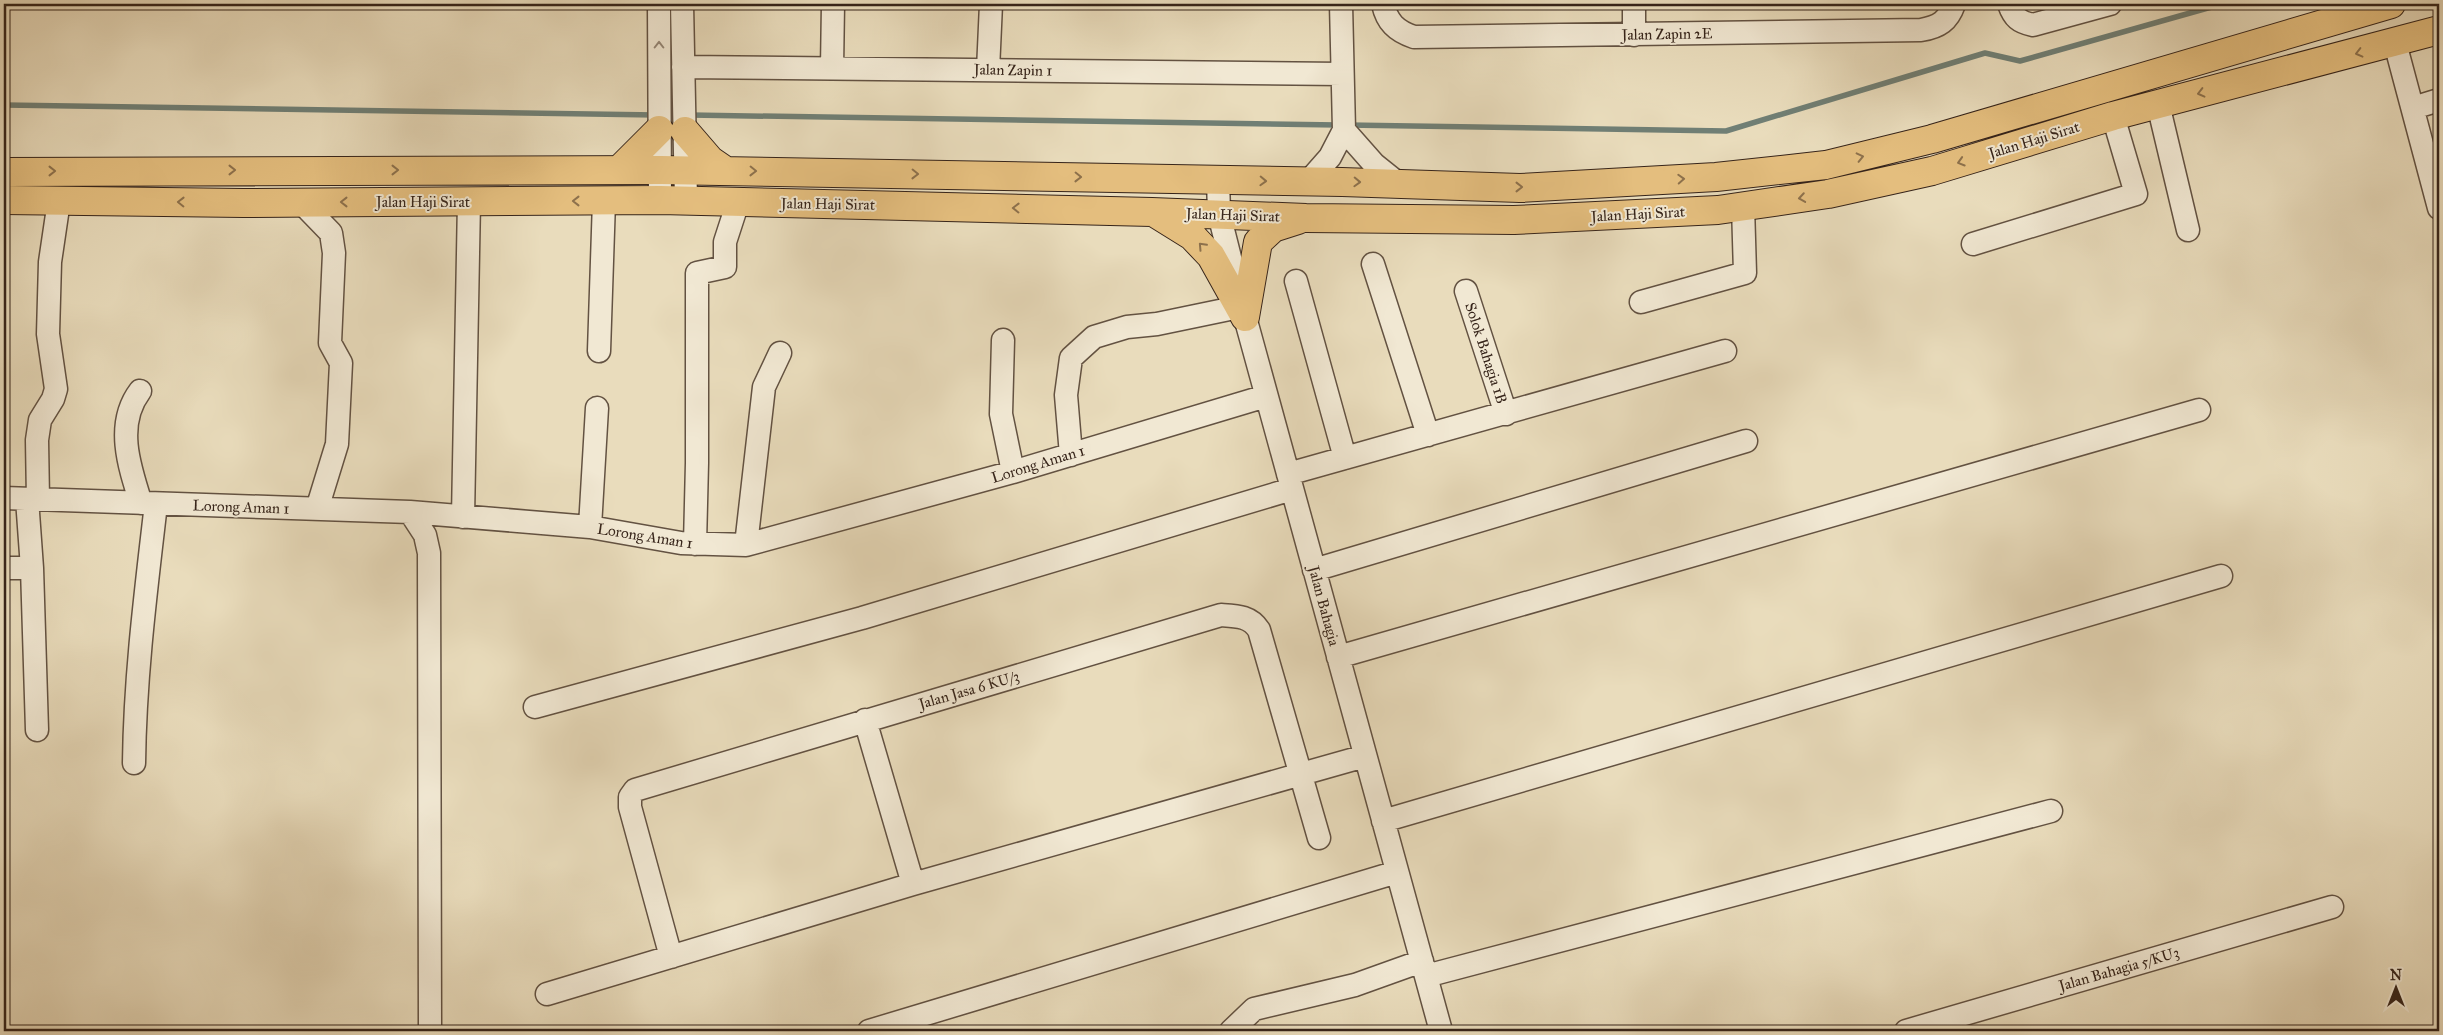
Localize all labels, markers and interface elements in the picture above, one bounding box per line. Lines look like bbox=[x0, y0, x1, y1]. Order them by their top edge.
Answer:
street label: Jalan Zapin 2E bbox=[1620, 24, 1713, 45]
one-way arrow bbox=[654, 41, 664, 48]
one-way arrow bbox=[2354, 47, 2363, 58]
street label: Jalan Zapin 1 bbox=[972, 60, 1052, 81]
one-way arrow bbox=[2198, 88, 2206, 98]
street label: Jalan Haji Sirat bbox=[1984, 117, 2083, 164]
one-way arrow bbox=[1855, 152, 1863, 162]
one-way arrow bbox=[1957, 156, 1965, 166]
one-way arrow bbox=[229, 165, 237, 175]
one-way arrow bbox=[392, 165, 399, 175]
one-way arrow bbox=[49, 166, 57, 176]
one-way arrow bbox=[749, 166, 757, 177]
one-way arrow bbox=[912, 169, 920, 179]
one-way arrow bbox=[1074, 172, 1082, 182]
one-way arrow bbox=[1677, 173, 1685, 184]
one-way arrow bbox=[1259, 175, 1267, 186]
one-way arrow bbox=[1353, 177, 1361, 188]
one-way arrow bbox=[1516, 182, 1523, 192]
one-way arrow bbox=[1798, 192, 1807, 202]
street label: Jalan Haji Sirat bbox=[374, 193, 471, 212]
street label: Jalan Haji Sirat bbox=[779, 194, 876, 215]
one-way arrow bbox=[572, 196, 580, 206]
one-way arrow bbox=[177, 197, 185, 207]
one-way arrow bbox=[340, 197, 348, 207]
one-way arrow bbox=[1011, 203, 1019, 214]
street label: Jalan Haji Sirat bbox=[1589, 203, 1686, 227]
street label: Jalan Haji Sirat bbox=[1184, 204, 1281, 227]
one-way arrow bbox=[1199, 243, 1208, 252]
street label: Solok Bahagia 1B bbox=[1461, 300, 1511, 406]
street label: Lorong Aman 1 bbox=[989, 441, 1087, 487]
street label: Lorong Aman 1 bbox=[192, 496, 290, 518]
street label: Lorong Aman 1 bbox=[596, 520, 694, 552]
street label: Jalan Bahagia bbox=[1303, 562, 1343, 649]
street label: Jalan Jasa 6 KU/3 bbox=[915, 667, 1022, 715]
street label: Jalan Bahagia 5/KU3 bbox=[2055, 943, 2182, 996]
north arrow bbox=[2370, 962, 2420, 1012]
text: N bbox=[2390, 967, 2402, 984]

